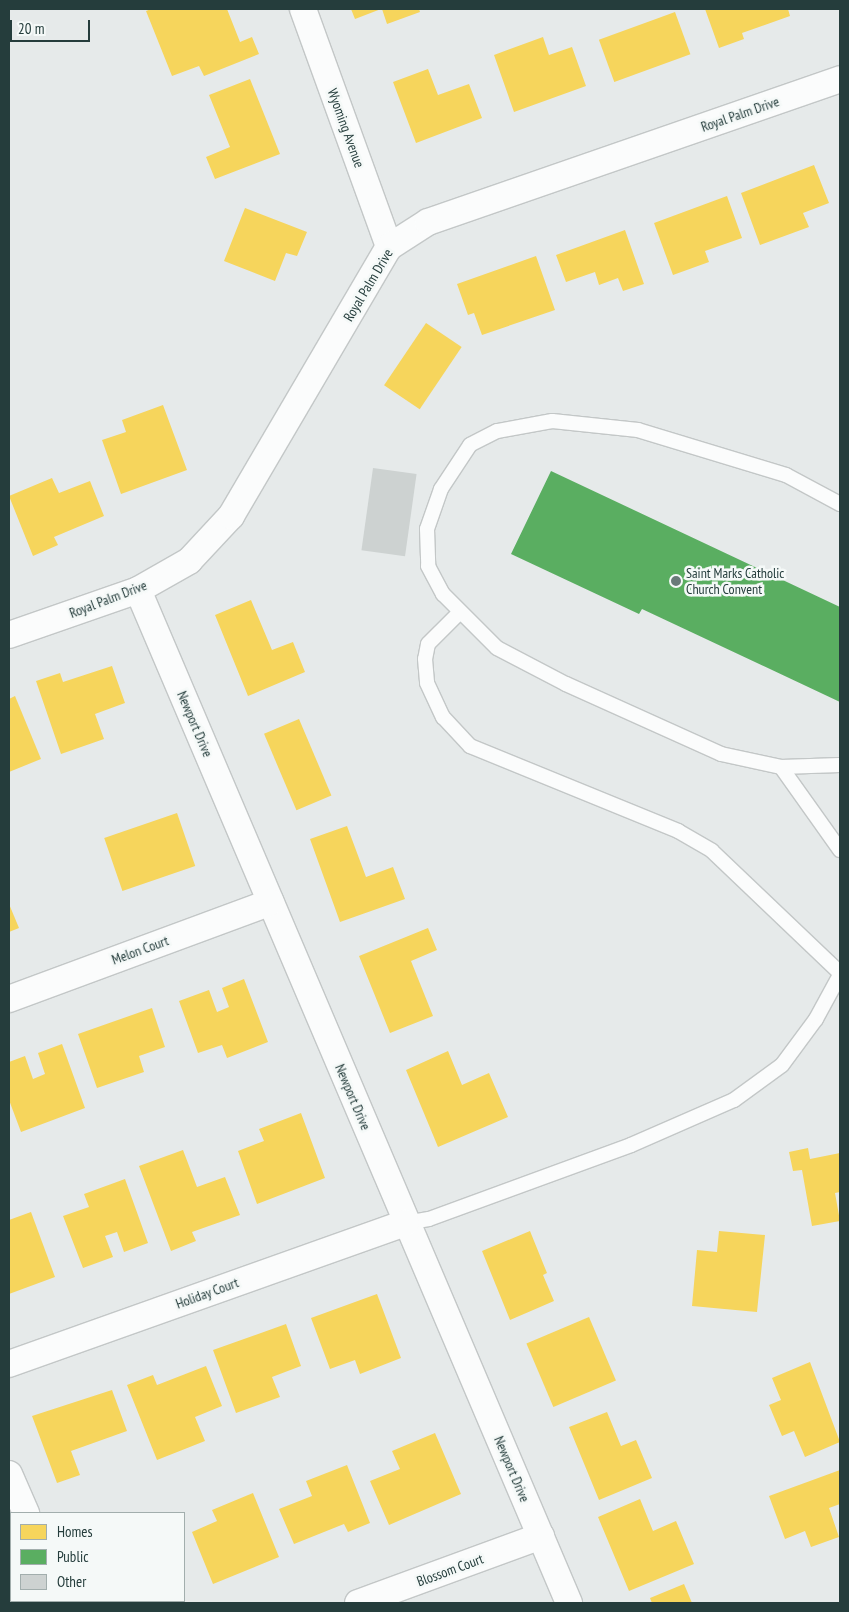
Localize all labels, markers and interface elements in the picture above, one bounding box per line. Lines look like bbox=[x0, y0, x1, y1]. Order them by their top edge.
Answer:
scale bar bbox=[12, 10, 92, 42]
text: 20 m bbox=[18, 19, 44, 38]
street label: Wyoming Avenue bbox=[324, 86, 368, 170]
street label: Royal Palm Drive bbox=[699, 93, 781, 135]
street label: Royal Palm Drive bbox=[340, 246, 396, 324]
place label: Saint Marks Catholic Church Convent bbox=[686, 565, 784, 598]
marker: Saint Marks Catholic Church Convent bbox=[670, 575, 682, 587]
street label: Royal Palm Drive bbox=[67, 577, 149, 621]
street label: Newport Drive bbox=[174, 688, 216, 760]
street label: Melon Court bbox=[109, 932, 171, 968]
street label: Newport Drive bbox=[332, 1061, 374, 1133]
street label: Holiday Court bbox=[173, 1274, 241, 1312]
street label: Newport Drive bbox=[491, 1433, 533, 1505]
legend bbox=[10, 1512, 185, 1602]
text: Homes bbox=[57, 1522, 93, 1541]
text: Public bbox=[57, 1547, 88, 1566]
street label: Blossom Court bbox=[414, 1550, 486, 1590]
text: Other bbox=[57, 1572, 86, 1591]

